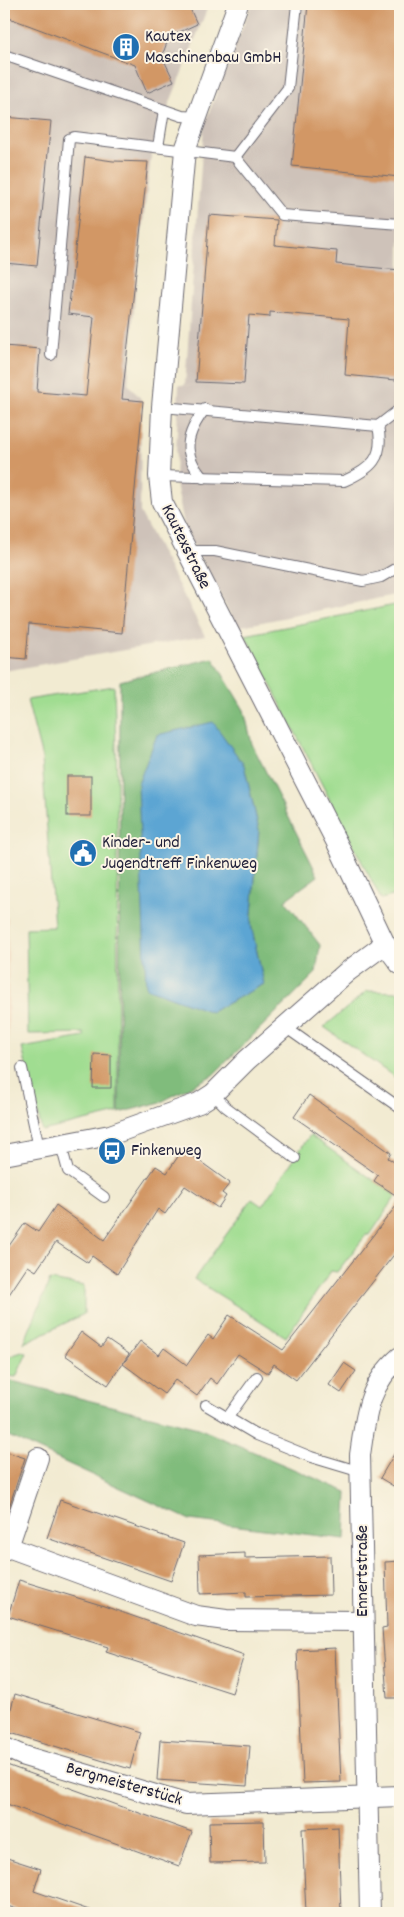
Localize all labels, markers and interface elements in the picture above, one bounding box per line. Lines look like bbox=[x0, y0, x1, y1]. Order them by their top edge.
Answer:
place label: Kautex Maschinenbau GmbH bbox=[145, 25, 281, 71]
building icon: Kautex Maschinenbau GmbH bbox=[111, 32, 141, 62]
street label: Kautexstraße bbox=[154, 500, 216, 594]
place label: Kinder- und Jugendtreff Finkenweg bbox=[102, 831, 257, 877]
public building icon: Kinder- und Jugendtreff Finkenweg bbox=[68, 838, 98, 868]
bus stop icon: Finkenweg bbox=[97, 1136, 127, 1166]
place label: Finkenweg bbox=[131, 1139, 202, 1164]
street label: Ennertstraße bbox=[351, 1525, 376, 1617]
street label: Bergmeisterstück bbox=[63, 1756, 185, 1814]

